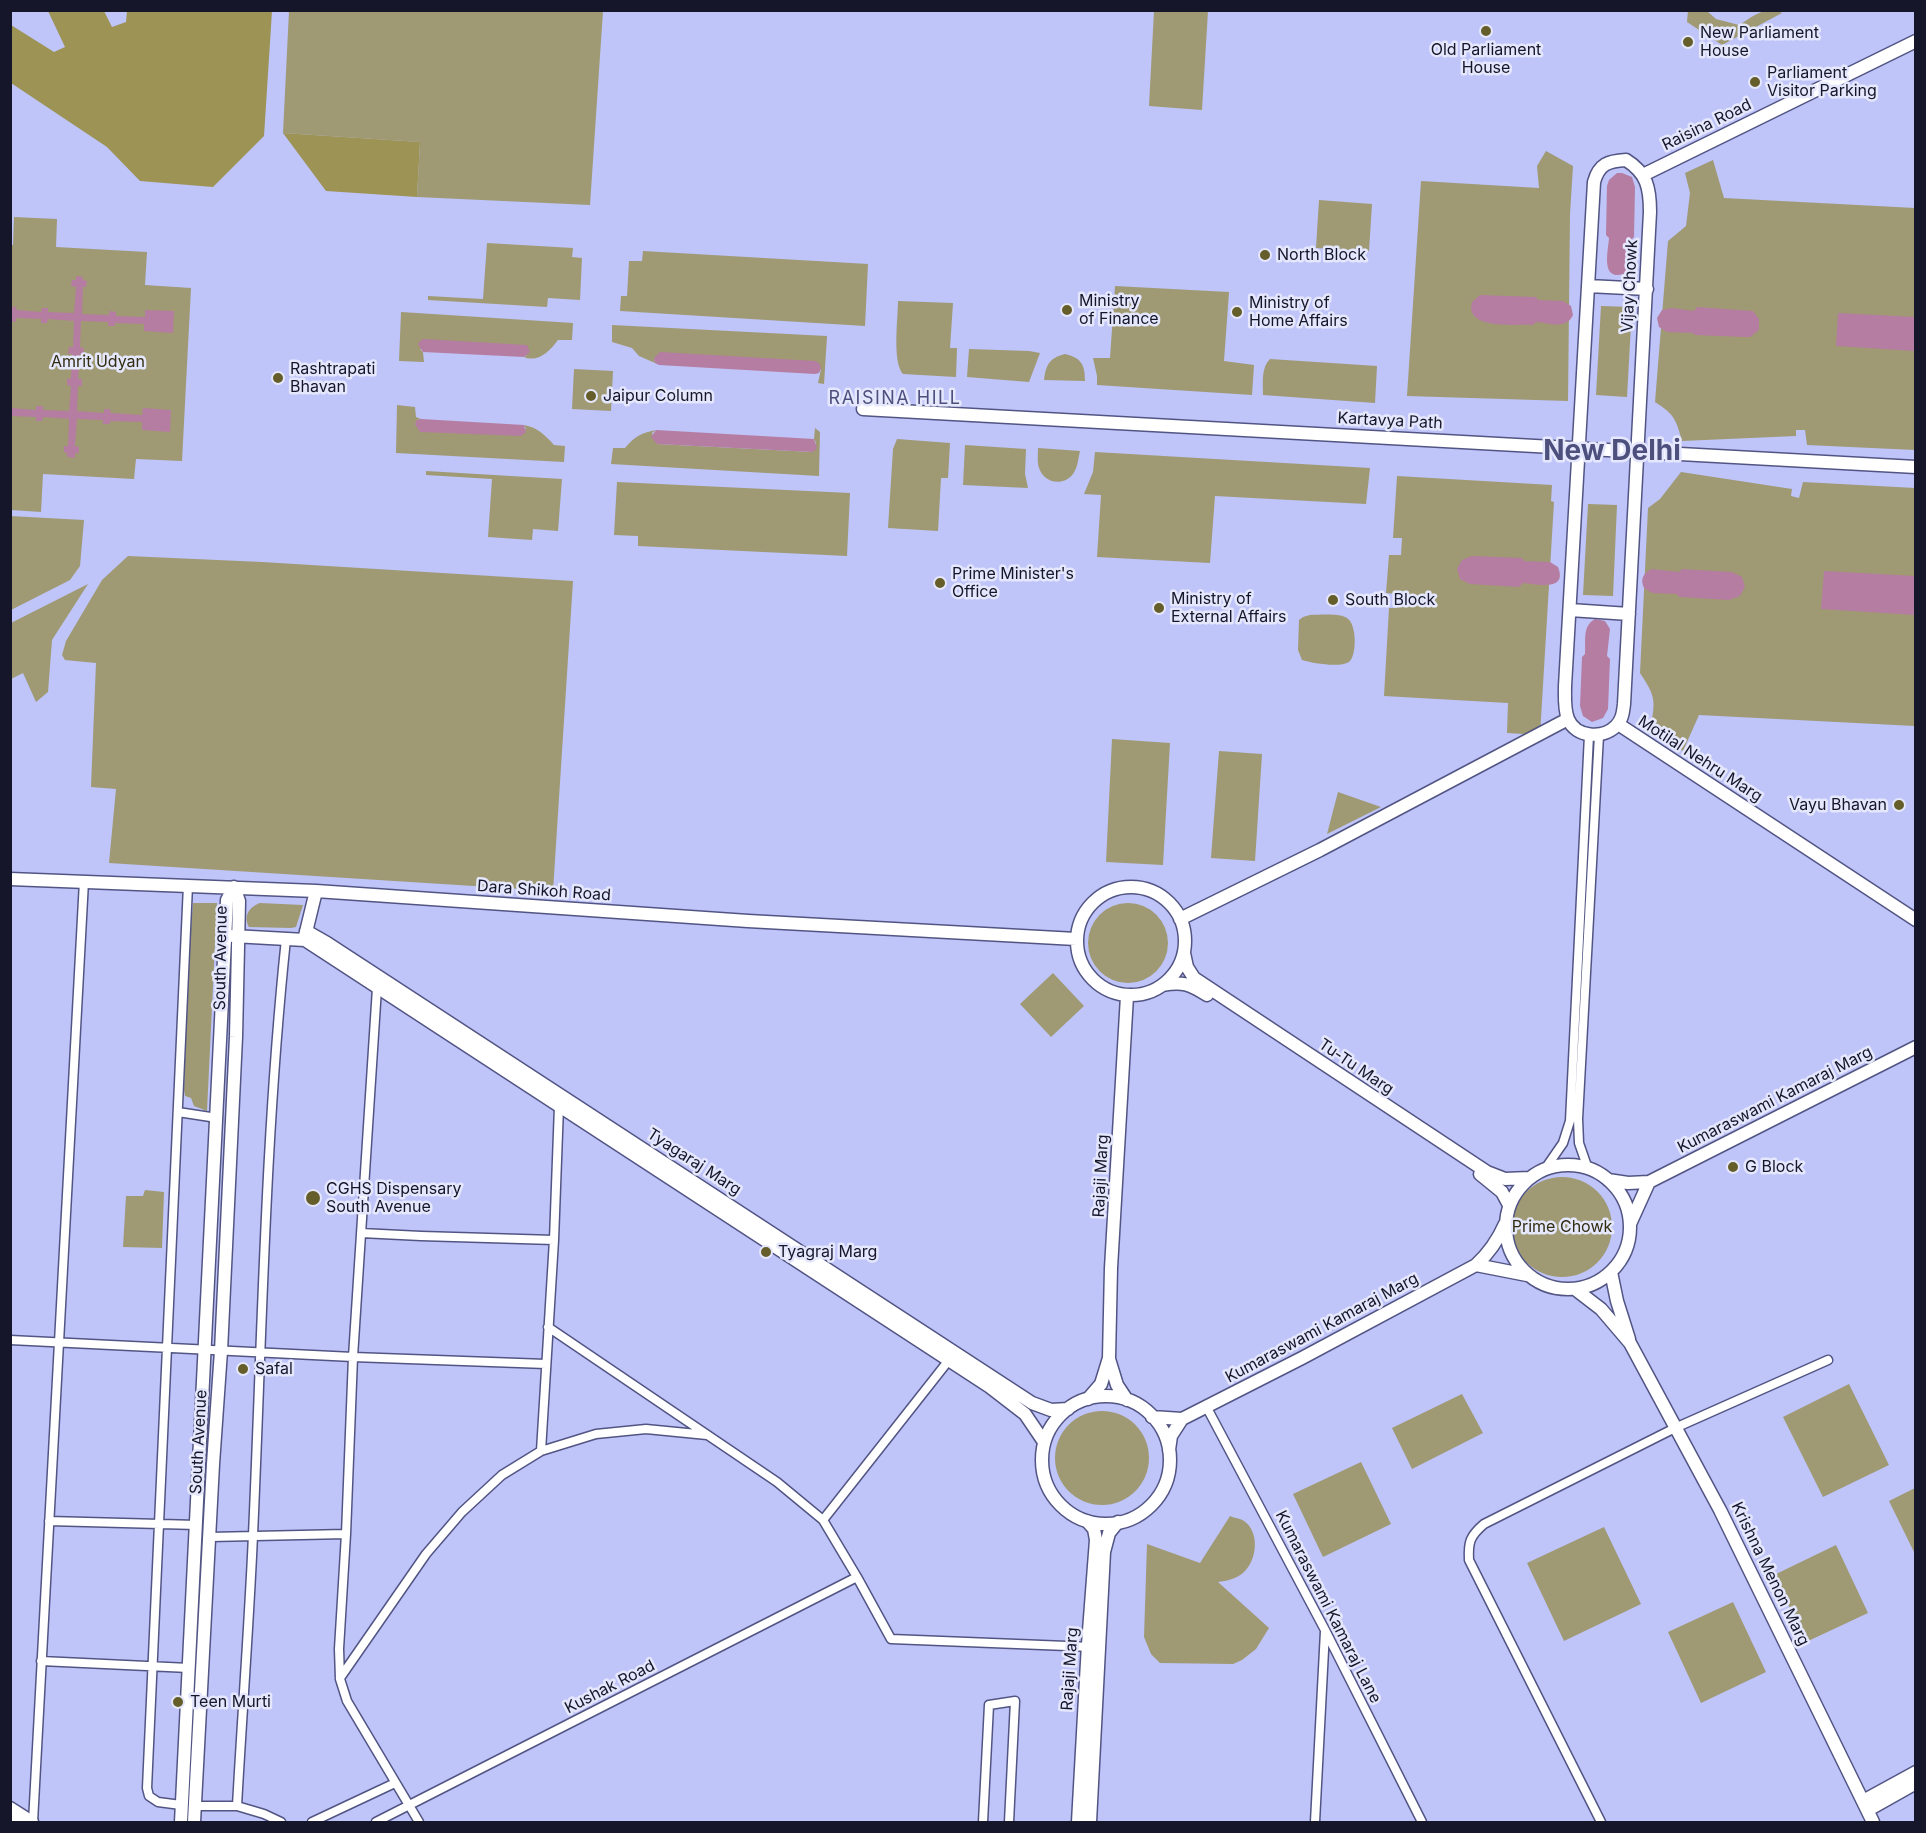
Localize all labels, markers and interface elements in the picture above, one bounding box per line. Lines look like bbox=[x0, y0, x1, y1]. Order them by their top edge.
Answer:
place label: New Parliament House bbox=[1700, 23, 1819, 61]
marker: Old Parliament House bbox=[1479, 24, 1493, 38]
marker: New Parliament House bbox=[1681, 35, 1695, 49]
place label: Old Parliament House bbox=[1431, 40, 1541, 78]
place label: Parliament Visitor Parking bbox=[1767, 63, 1877, 101]
marker: Parliament Visitor Parking bbox=[1748, 75, 1762, 89]
street label: Raisina Road bbox=[1659, 95, 1755, 155]
street label: Vijay Chowk bbox=[1618, 239, 1642, 333]
place label: North Block bbox=[1277, 245, 1366, 265]
marker: North Block bbox=[1258, 248, 1272, 262]
place label: Ministry of Finance bbox=[1079, 291, 1159, 329]
place label: Ministry of Home Affairs bbox=[1249, 293, 1348, 331]
marker: Ministry of Finance bbox=[1060, 303, 1074, 317]
marker: Ministry of Home Affairs bbox=[1230, 305, 1244, 319]
park label: Amrit Udyan bbox=[51, 352, 145, 372]
place label: Rashtrapati Bhavan bbox=[290, 359, 375, 397]
marker: Rashtrapati Bhavan bbox=[271, 371, 285, 385]
place label: Jaipur Column bbox=[603, 386, 713, 406]
district label: RAISINA HILL bbox=[829, 388, 961, 410]
marker: Jaipur Column bbox=[584, 389, 598, 403]
street label: Kartavya Path bbox=[1337, 409, 1443, 433]
district label: New Delhi bbox=[1543, 435, 1681, 469]
place label: Prime Minister's Office bbox=[952, 564, 1074, 602]
marker: Prime Minister's Office bbox=[933, 576, 947, 590]
place label: Ministry of External Affairs bbox=[1171, 589, 1286, 627]
place label: South Block bbox=[1345, 590, 1435, 610]
marker: South Block bbox=[1326, 593, 1340, 607]
marker: Ministry of External Affairs bbox=[1152, 601, 1166, 615]
street label: Motilal Nehru Marg bbox=[1634, 712, 1766, 806]
place label: Vayu Bhavan bbox=[1789, 795, 1887, 815]
marker: Vayu Bhavan bbox=[1892, 798, 1906, 812]
street label: Dara Shikoh Road bbox=[476, 877, 612, 905]
street label: South Avenue bbox=[210, 905, 232, 1011]
street label: Tu-Tu Marg bbox=[1315, 1035, 1397, 1099]
street label: Kumaraswami Kamaraj Marg bbox=[1675, 1042, 1875, 1158]
street label: Tyagaraj Marg bbox=[643, 1124, 745, 1200]
street label: Rajaji Marg bbox=[1089, 1134, 1113, 1218]
place label: G Block bbox=[1745, 1157, 1803, 1177]
marker: G Block bbox=[1726, 1160, 1740, 1174]
place label: CGHS Dispensary South Avenue bbox=[326, 1179, 461, 1217]
marker: CGHS Dispensary South Avenue bbox=[304, 1189, 322, 1207]
park label: Prime Chowk bbox=[1512, 1217, 1612, 1237]
place label: Tyagraj Marg bbox=[778, 1242, 877, 1262]
marker: Tyagraj Marg bbox=[759, 1245, 773, 1259]
street label: Kumaraswami Kamaraj Marg bbox=[1222, 1269, 1422, 1387]
place label: Safal bbox=[255, 1359, 293, 1379]
marker: Safal bbox=[236, 1362, 250, 1376]
street label: South Avenue bbox=[187, 1389, 211, 1495]
street label: Krishna Menon Marg bbox=[1727, 1499, 1813, 1649]
street label: Kumaraswami Kamaraj Lane bbox=[1271, 1508, 1385, 1706]
street label: Rajaji Marg bbox=[1058, 1627, 1082, 1711]
street label: Kushak Road bbox=[562, 1656, 658, 1718]
place label: Teen Murti bbox=[190, 1692, 271, 1712]
marker: Teen Murti bbox=[171, 1695, 185, 1709]

